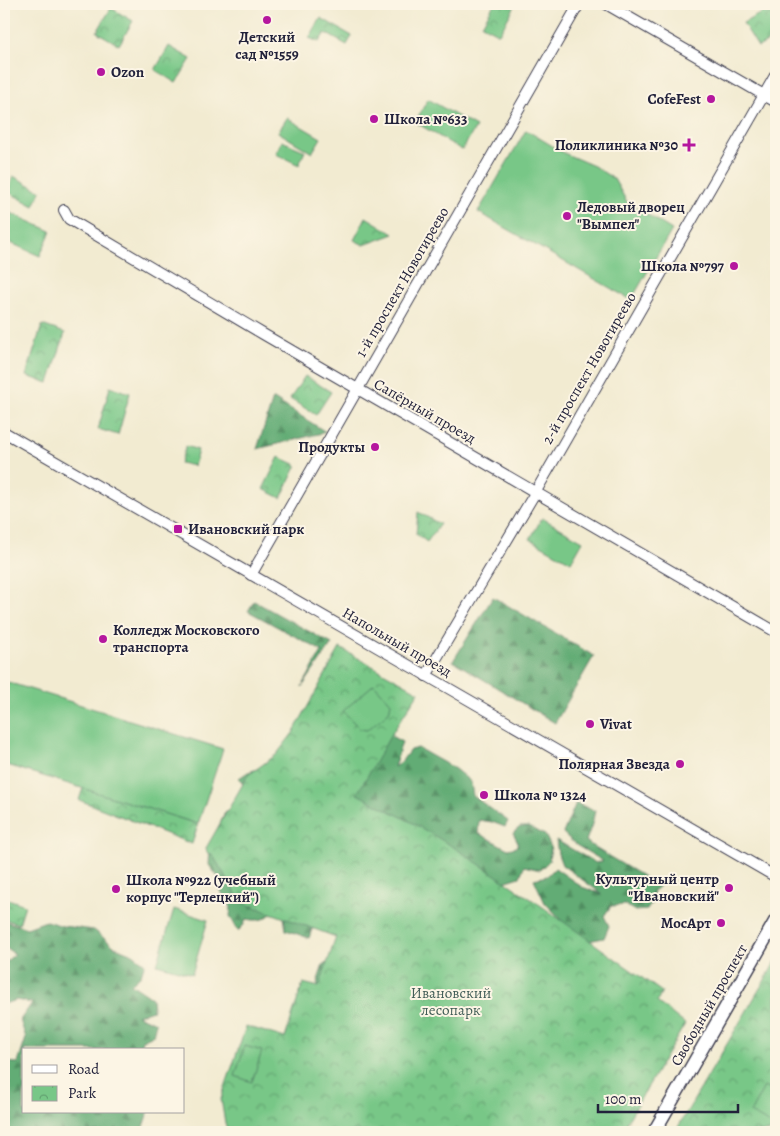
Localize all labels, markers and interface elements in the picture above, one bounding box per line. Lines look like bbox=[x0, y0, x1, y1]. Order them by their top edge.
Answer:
marker: Детский сад №1559 bbox=[261, 14, 273, 26]
place label: Детский сад №1559 bbox=[235, 27, 299, 64]
place label: Ozon bbox=[111, 62, 145, 82]
marker: Ozon bbox=[95, 66, 107, 78]
place label: CofeFest bbox=[647, 89, 701, 109]
marker: CofeFest bbox=[705, 93, 717, 105]
place label: Школа №633 bbox=[384, 109, 467, 129]
marker: Школа №633 bbox=[368, 113, 380, 125]
place label: Поликлиника №30 bbox=[555, 135, 678, 155]
marker: Поликлиника №30 bbox=[682, 138, 696, 152]
place label: Ледовый дворец "Вымпел" bbox=[577, 197, 685, 234]
street label: 1-й проспект Новогиреево bbox=[351, 203, 453, 361]
marker: Ледовый дворец "Вымпел" bbox=[561, 210, 573, 222]
place label: Школа №797 bbox=[641, 256, 725, 276]
marker: Школа №797 bbox=[728, 260, 740, 272]
street label: 2-й проспект Новогиреево bbox=[537, 288, 641, 448]
street label: Сапёрный проезд bbox=[370, 374, 480, 448]
place label: Продукты bbox=[298, 437, 365, 457]
marker: Продукты bbox=[369, 441, 381, 453]
place label: Ивановский парк bbox=[188, 519, 304, 539]
marker: Ивановский парк bbox=[172, 523, 184, 535]
street label: Напольный проезд bbox=[339, 603, 455, 681]
place label: Колледж Московского транспорта bbox=[113, 620, 260, 657]
marker: Колледж Московского транспорта bbox=[97, 633, 109, 645]
place label: Vivat bbox=[599, 714, 632, 734]
marker: Vivat bbox=[584, 718, 596, 730]
place label: Полярная Звезда bbox=[559, 754, 671, 774]
marker: Полярная Звезда bbox=[674, 758, 686, 770]
place label: Школа № 1324 bbox=[494, 785, 586, 805]
marker: Школа № 1324 bbox=[478, 789, 490, 801]
place label: Культурный центр "Ивановский" bbox=[596, 869, 719, 906]
place label: Школа №922 (учебный корпус "Терлецкий") bbox=[126, 870, 276, 907]
marker: Культурный центр "Ивановский" bbox=[723, 882, 735, 894]
marker: Школа №922 (учебный корпус "Терлецкий") bbox=[110, 883, 122, 895]
place label: МосАрт bbox=[661, 913, 711, 933]
marker: МосАрт bbox=[715, 917, 727, 929]
street label: Свободный проспект bbox=[666, 940, 752, 1070]
park label: Ивановский лесопарк bbox=[411, 983, 491, 1020]
legend bbox=[22, 1048, 185, 1114]
text: Road bbox=[68, 1059, 100, 1079]
scale bar bbox=[598, 1081, 738, 1113]
text: Park bbox=[68, 1083, 97, 1103]
text: 100 m bbox=[605, 1089, 642, 1109]

